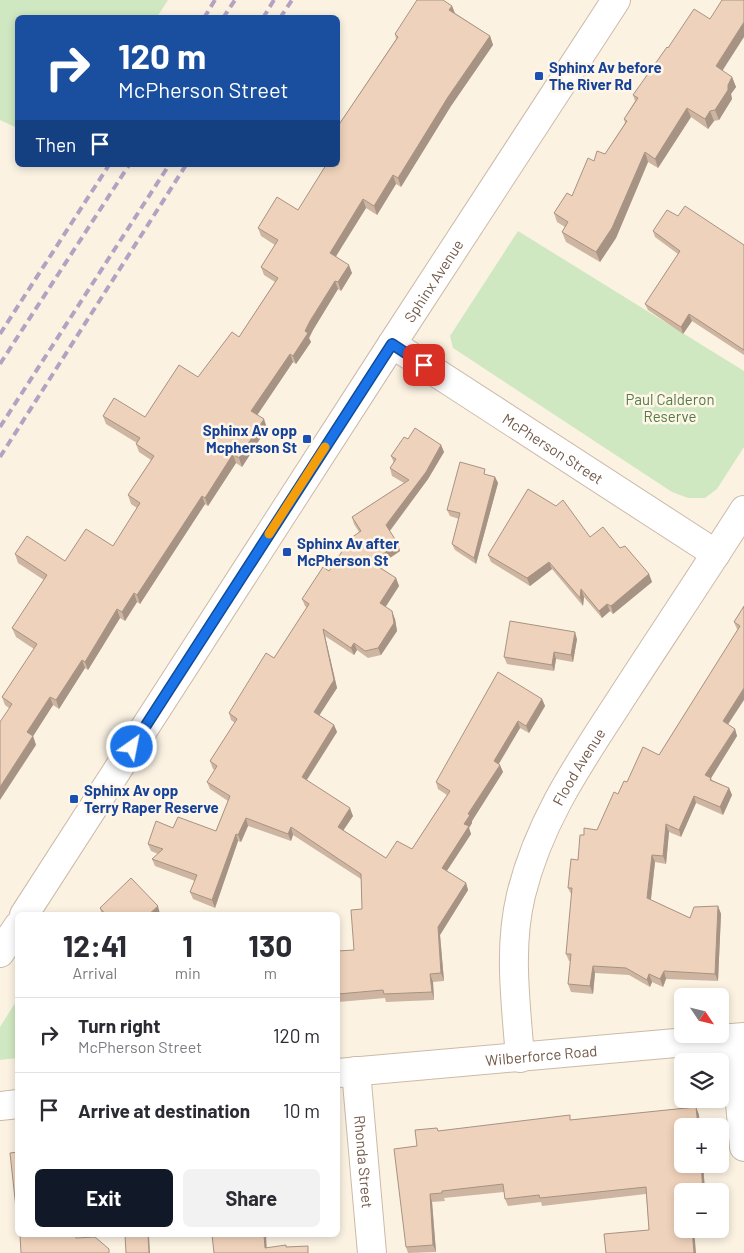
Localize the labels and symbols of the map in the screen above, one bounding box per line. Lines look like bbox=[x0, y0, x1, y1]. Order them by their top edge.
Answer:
place label: Sphinx Av before The River Rd bbox=[549, 58, 662, 93]
marker: Sphinx Av before The River Rd bbox=[533, 70, 545, 82]
street label: Sphinx Avenue bbox=[400, 236, 467, 325]
pin bbox=[403, 344, 445, 386]
park label: Paul Calderon Reserve bbox=[626, 390, 714, 425]
street label: McPherson Street bbox=[499, 409, 607, 488]
place label: Sphinx Av opp Mcpherson St bbox=[203, 421, 297, 456]
marker: Sphinx Av opp Mcpherson St bbox=[301, 433, 313, 445]
place label: Sphinx Av after McPherson St bbox=[297, 534, 399, 569]
marker: Sphinx Av after McPherson St bbox=[281, 546, 293, 558]
position arrow bbox=[105, 720, 157, 772]
street label: Flood Avenue bbox=[548, 725, 609, 808]
place label: Sphinx Av opp Terry Raper Reserve bbox=[84, 781, 219, 816]
marker: Sphinx Av opp Terry Raper Reserve bbox=[68, 793, 80, 805]
north arrow bbox=[674, 988, 729, 1042]
street label: Wilberforce Road bbox=[484, 1041, 598, 1069]
street label: Rhonda Street bbox=[351, 1114, 377, 1209]

